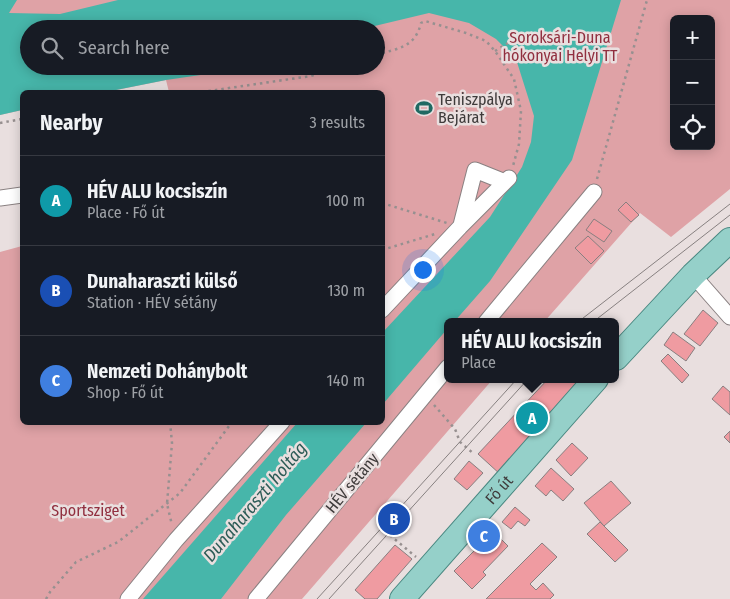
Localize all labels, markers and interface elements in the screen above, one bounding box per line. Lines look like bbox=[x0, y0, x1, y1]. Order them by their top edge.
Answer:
map controls bbox=[670, 15, 715, 150]
button: + bbox=[670, 15, 715, 60]
search box bbox=[20, 20, 385, 75]
park label: Soroksári-Duna hókonyai Helyi TT bbox=[503, 28, 618, 65]
icon: search bbox=[38, 34, 66, 62]
text: Search here bbox=[78, 36, 170, 59]
button: − bbox=[670, 60, 715, 105]
place label: Teniszpálya Bejárat bbox=[438, 90, 513, 127]
sports icon: Teniszpálya Bejárat bbox=[414, 98, 434, 118]
button: locate bbox=[670, 105, 715, 150]
text: Nearby bbox=[40, 110, 102, 136]
text: 3 results bbox=[309, 113, 365, 132]
text: HÉV ALU kocsiszín bbox=[87, 180, 228, 203]
text: A bbox=[52, 191, 60, 210]
text: 100 m bbox=[326, 191, 365, 210]
text: Place · Fő út bbox=[87, 203, 165, 222]
your location bbox=[410, 257, 436, 283]
text: Dunaharaszti külső bbox=[87, 270, 238, 293]
text: B bbox=[52, 281, 60, 300]
text: 130 m bbox=[327, 281, 365, 300]
text: Station · HÉV sétány bbox=[87, 293, 217, 312]
popup bbox=[444, 318, 619, 383]
text: HÉV ALU kocsiszín bbox=[461, 330, 602, 353]
text: Place bbox=[461, 353, 496, 372]
text: Nemzeti Dohánybolt bbox=[87, 360, 248, 383]
text: C bbox=[52, 371, 60, 390]
text: 140 m bbox=[327, 371, 365, 390]
text: Shop · Fő út bbox=[87, 383, 163, 402]
pin: A bbox=[516, 399, 548, 437]
water label: Dunaharaszti holtág bbox=[199, 438, 311, 566]
street label: HÉV sétány bbox=[321, 449, 383, 517]
street label: Fő út bbox=[481, 471, 517, 508]
pin: B bbox=[378, 500, 410, 538]
park label: Sportsziget bbox=[51, 501, 125, 520]
pin: C bbox=[468, 517, 500, 555]

